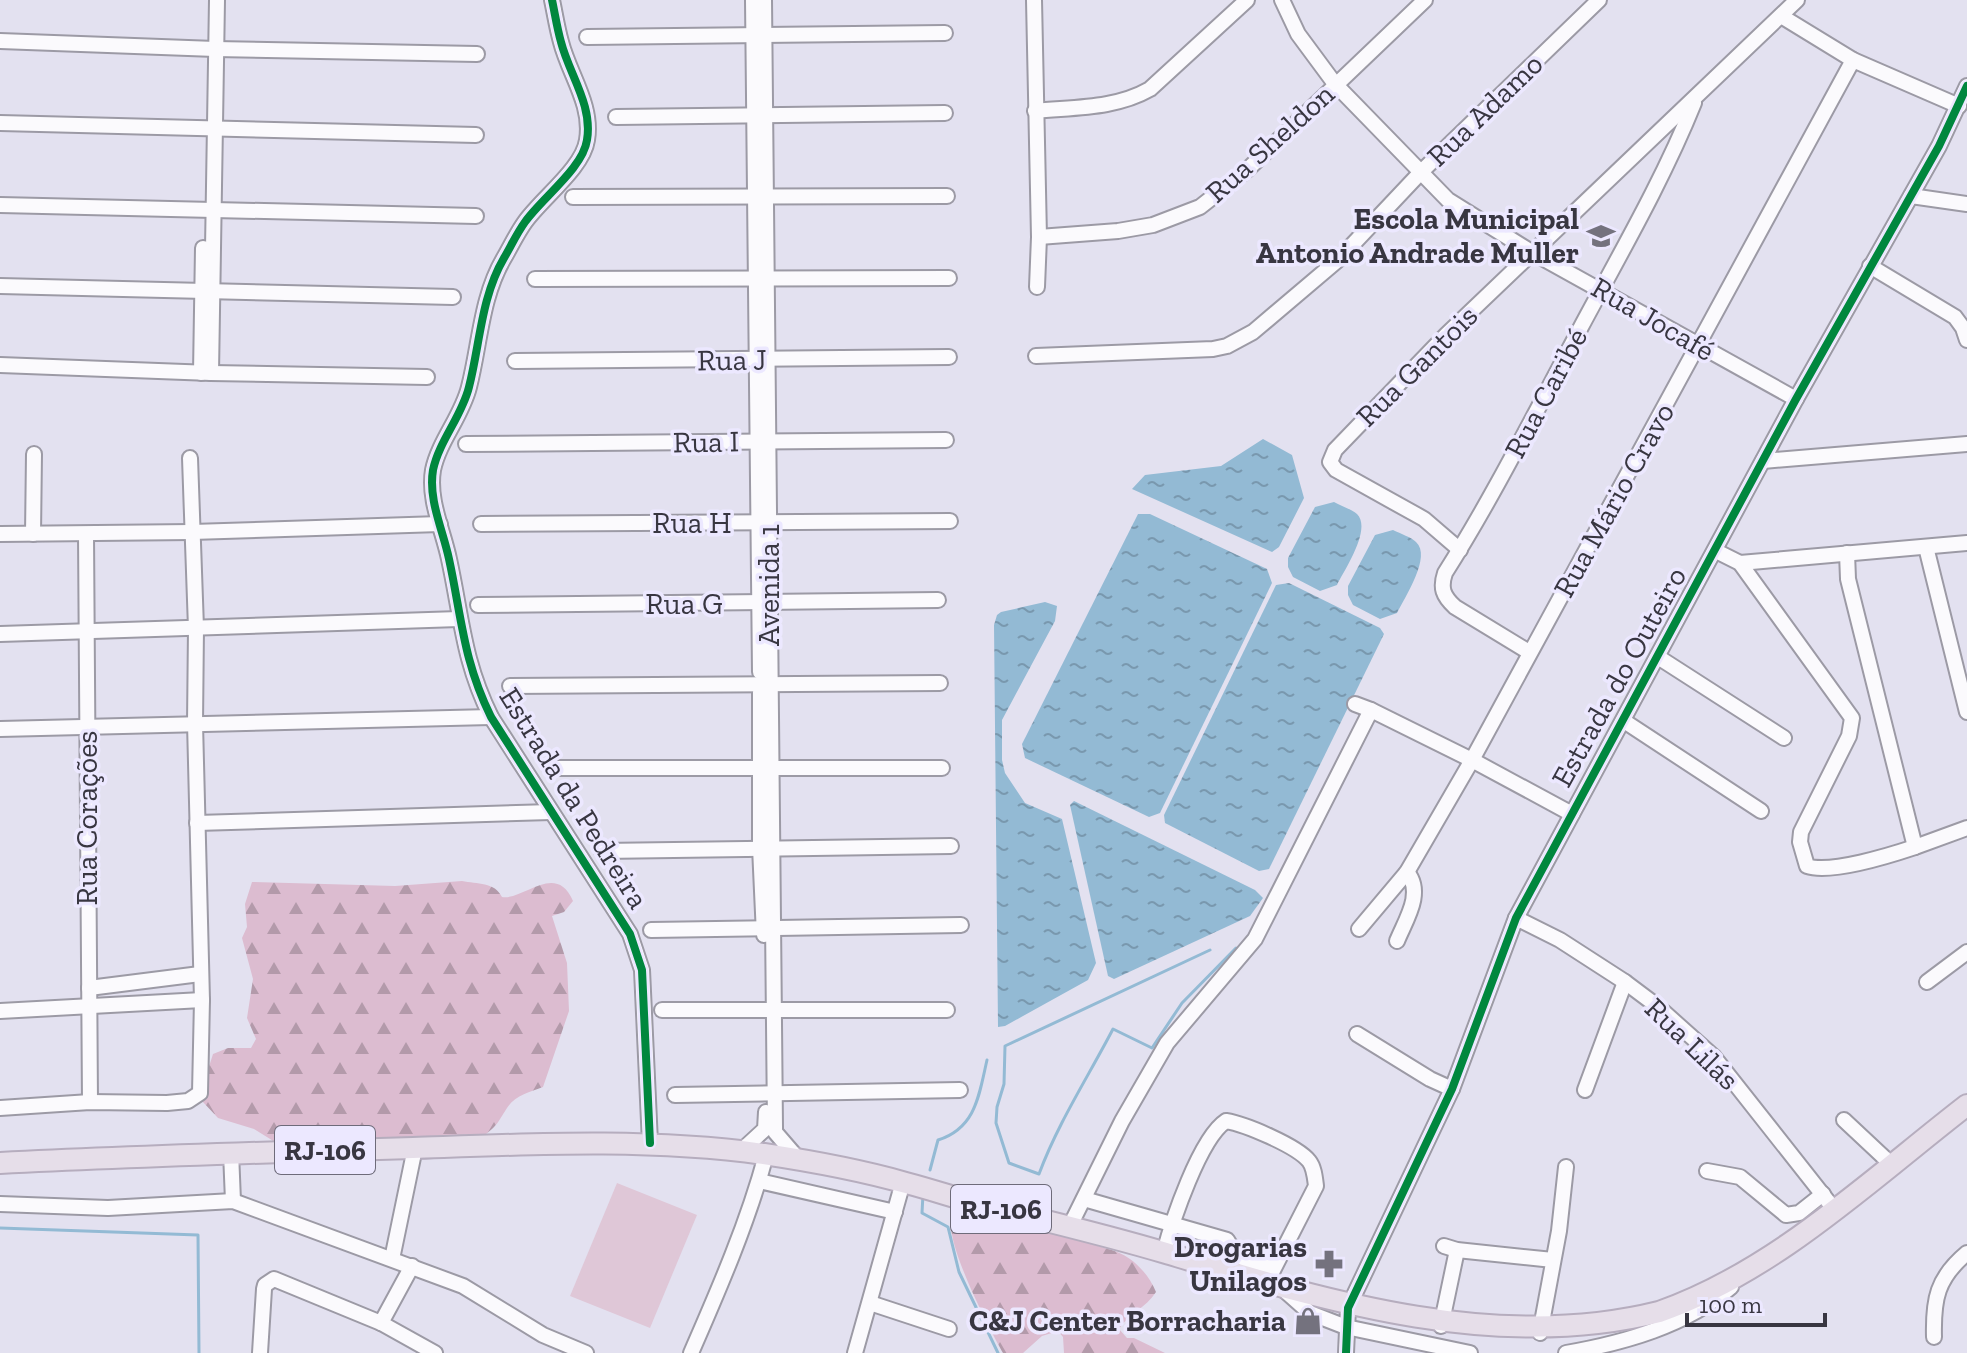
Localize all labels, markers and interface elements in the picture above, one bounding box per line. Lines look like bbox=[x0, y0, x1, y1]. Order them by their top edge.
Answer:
street label: Rua Adamo bbox=[1420, 46, 1550, 174]
street label: Rua Sheldon bbox=[1198, 76, 1342, 210]
place label: Escola Municipal Antonio Andrade Muller bbox=[1256, 201, 1579, 271]
school or university icon: Escola Municipal Antonio Andrade Muller bbox=[1586, 221, 1616, 251]
street label: Rua Jocafé bbox=[1585, 269, 1721, 369]
street label: Rua Gantois bbox=[1349, 298, 1485, 434]
street label: Rua Caribé bbox=[1497, 322, 1595, 464]
street label: Rua J bbox=[697, 341, 767, 379]
street label: Rua Mário Cravo bbox=[1546, 397, 1682, 603]
street label: Rua I bbox=[673, 423, 739, 461]
street label: Rua H bbox=[652, 505, 732, 541]
street label: Avenida 1 bbox=[751, 524, 787, 646]
street label: Estrada do Outeiro bbox=[1544, 561, 1694, 793]
street label: Rua G bbox=[645, 586, 723, 622]
street label: Estrada da Pedreira bbox=[491, 681, 657, 915]
street label: Rua Corações bbox=[69, 731, 105, 906]
street label: Rua Lilás bbox=[1637, 990, 1747, 1098]
road number: RJ-106 bbox=[275, 1126, 375, 1174]
road number: RJ-106 bbox=[951, 1185, 1051, 1233]
place label: Drogarias Unilagos bbox=[1174, 1229, 1307, 1299]
pharmacy icon: Drogarias Unilagos bbox=[1314, 1249, 1344, 1279]
scale bar bbox=[1687, 1277, 1825, 1327]
text: 100 m bbox=[1699, 1290, 1762, 1319]
place label: C&J Center Borracharia bbox=[969, 1303, 1286, 1339]
shop icon: C&J Center Borracharia bbox=[1293, 1306, 1323, 1336]

